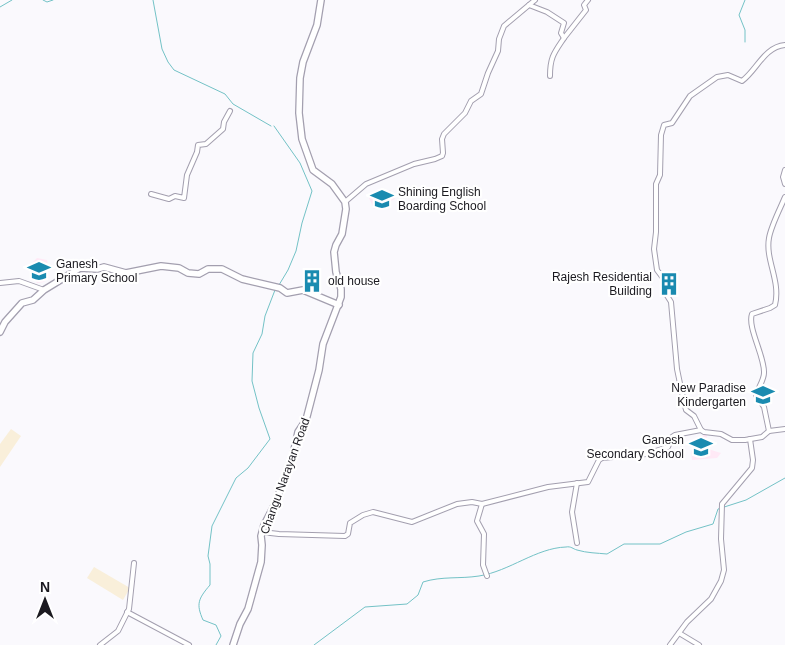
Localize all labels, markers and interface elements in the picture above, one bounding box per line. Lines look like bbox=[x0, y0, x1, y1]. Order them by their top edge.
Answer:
place label: Shining English Boarding School bbox=[398, 185, 486, 213]
school or university icon: Shining English Boarding School bbox=[369, 186, 395, 212]
place label: Ganesh Primary School bbox=[56, 257, 137, 285]
school or university icon: Ganesh Primary School bbox=[26, 258, 52, 284]
building icon: old house bbox=[299, 268, 325, 294]
place label: Rajesh Residential Building bbox=[552, 270, 652, 298]
building icon: Rajesh Residential Building bbox=[656, 271, 682, 297]
place label: old house bbox=[328, 274, 380, 288]
place label: New Paradise Kindergarten bbox=[671, 381, 746, 409]
school or university icon: New Paradise Kindergarten bbox=[750, 382, 776, 408]
street label: Changu Narayan Road bbox=[257, 416, 313, 536]
place label: Ganesh Secondary School bbox=[587, 433, 684, 461]
school or university icon: Ganesh Secondary School bbox=[688, 434, 714, 460]
north arrow bbox=[20, 575, 70, 625]
text: N bbox=[40, 579, 50, 595]

